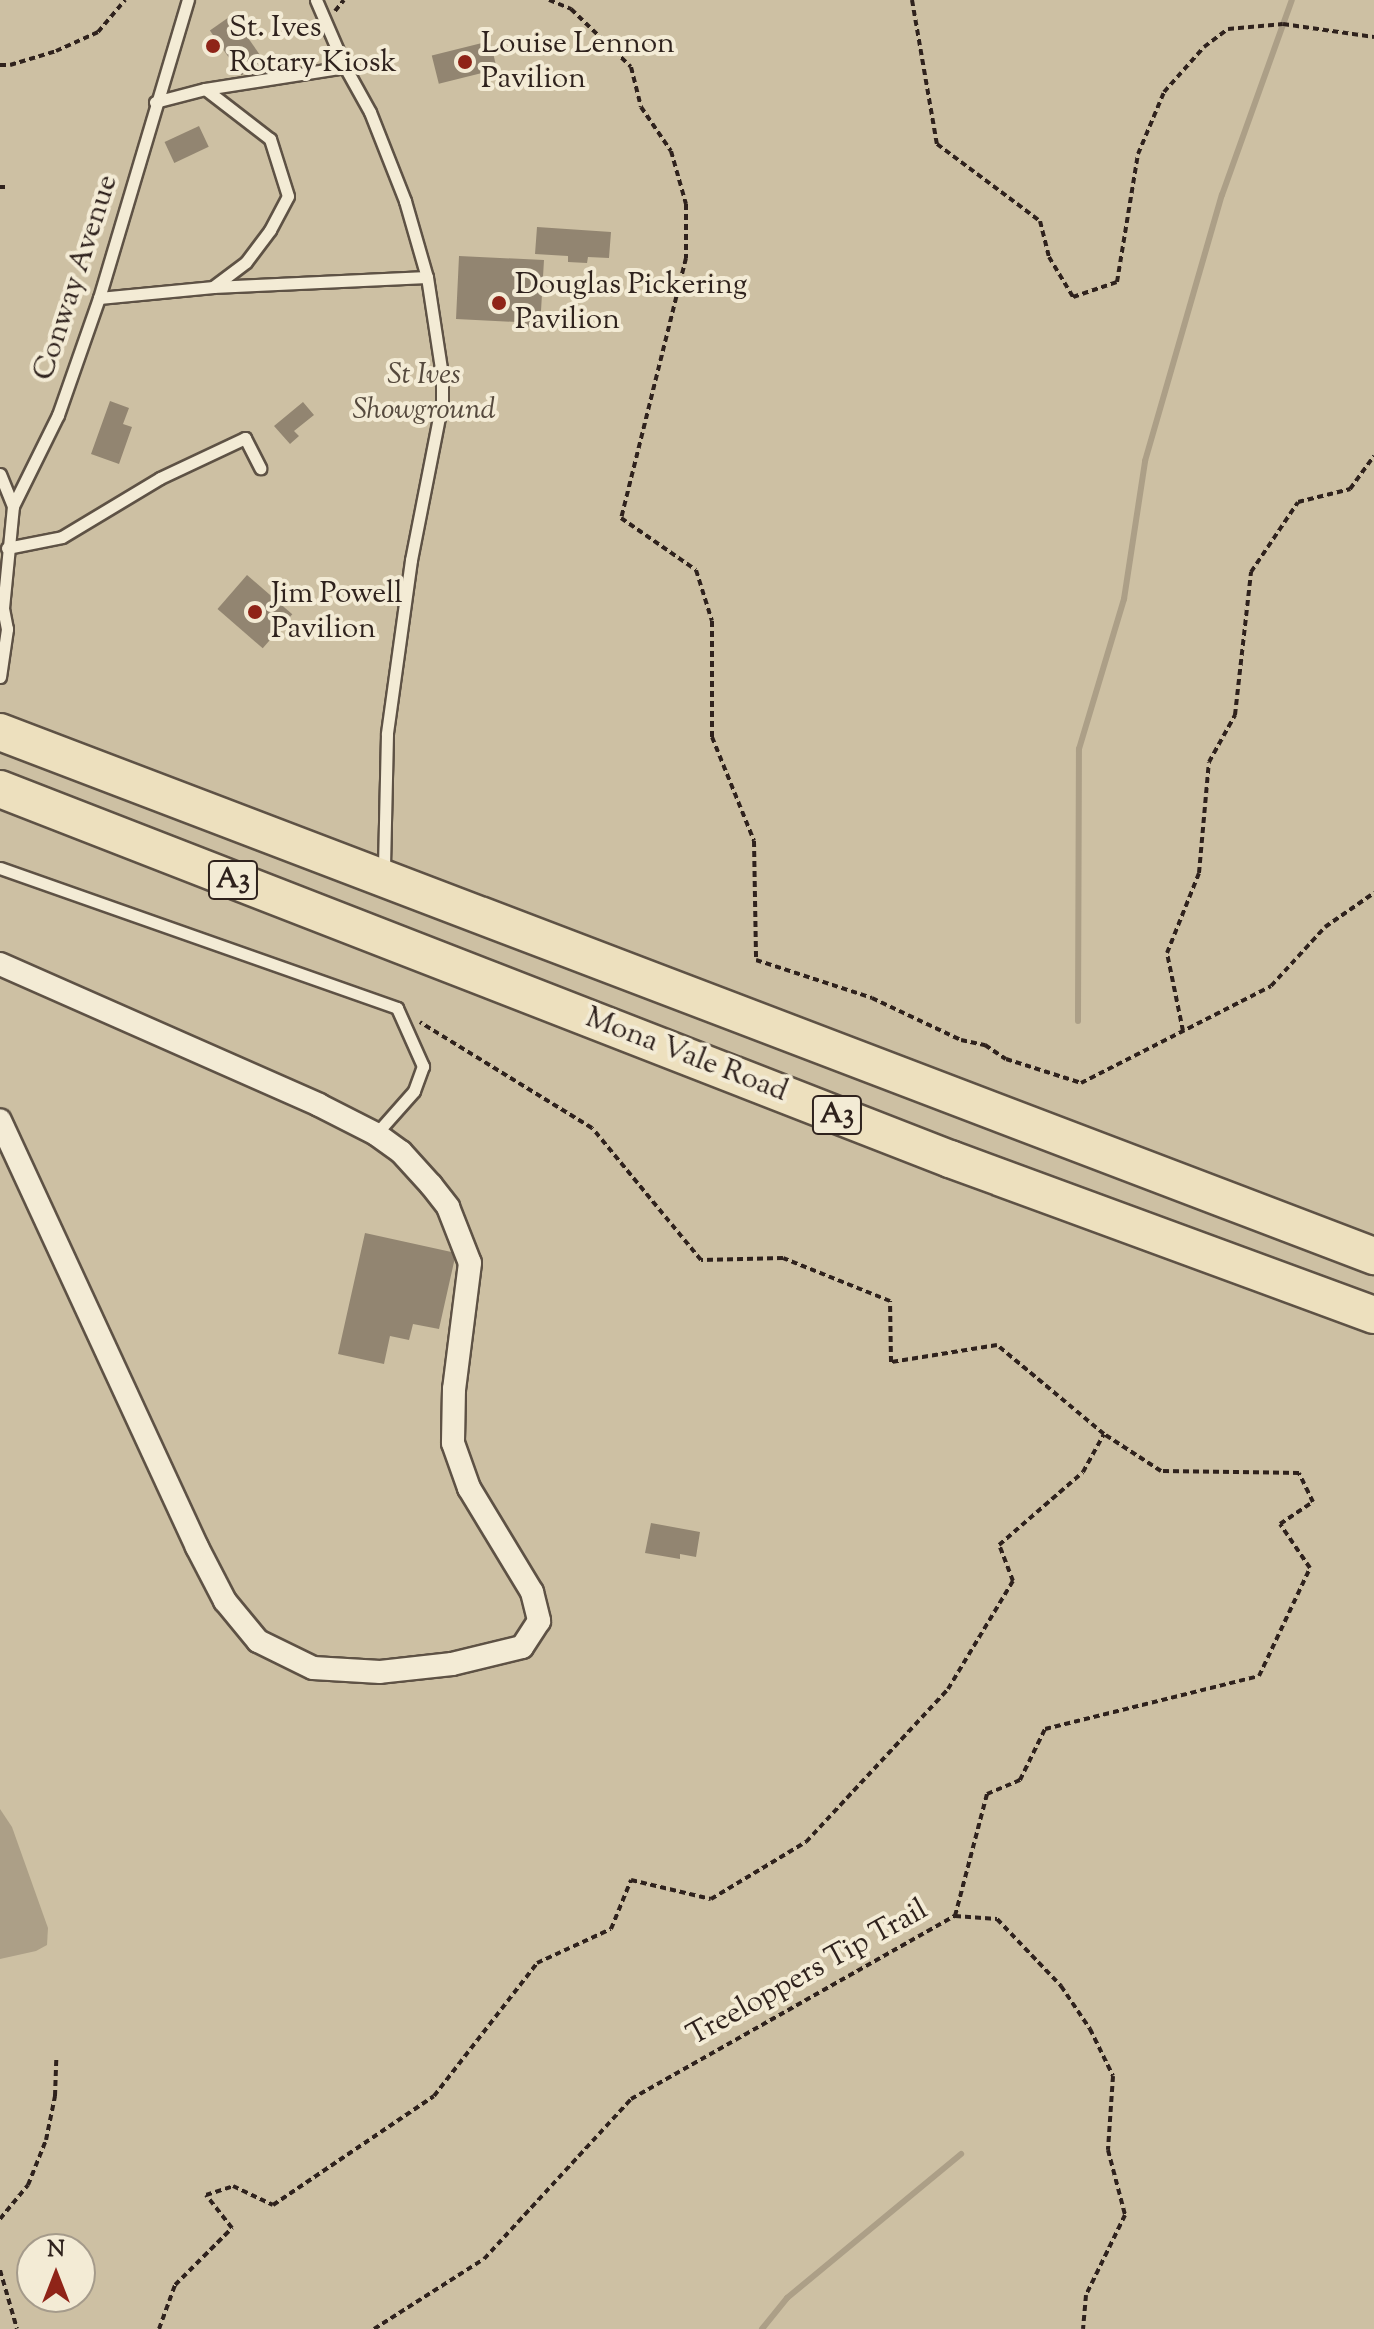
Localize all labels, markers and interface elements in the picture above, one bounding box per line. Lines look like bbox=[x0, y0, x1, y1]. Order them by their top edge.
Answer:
place label: St. Ives Rotary Kiosk bbox=[229, 11, 397, 82]
place label: Louise Lennon Pavilion bbox=[481, 27, 675, 98]
marker: St. Ives Rotary Kiosk bbox=[204, 37, 222, 55]
marker: Louise Lennon Pavilion bbox=[456, 53, 474, 71]
street label: Conway Avenue bbox=[27, 171, 127, 385]
place label: Douglas Pickering Pavilion bbox=[515, 268, 747, 338]
marker: Douglas Pickering Pavilion bbox=[490, 294, 508, 312]
park label: St Ives Showground bbox=[352, 358, 496, 428]
place label: Jim Powell Pavilion bbox=[271, 577, 403, 648]
marker: Jim Powell Pavilion bbox=[246, 603, 264, 621]
road number: A3 bbox=[207, 856, 259, 904]
street label: Mona Vale Road bbox=[580, 1001, 792, 1111]
road number: A3 bbox=[811, 1091, 863, 1139]
street label: Treeloppers Tip Trail bbox=[681, 1893, 935, 2055]
north arrow bbox=[16, 2233, 96, 2313]
text: N bbox=[47, 2235, 65, 2267]

